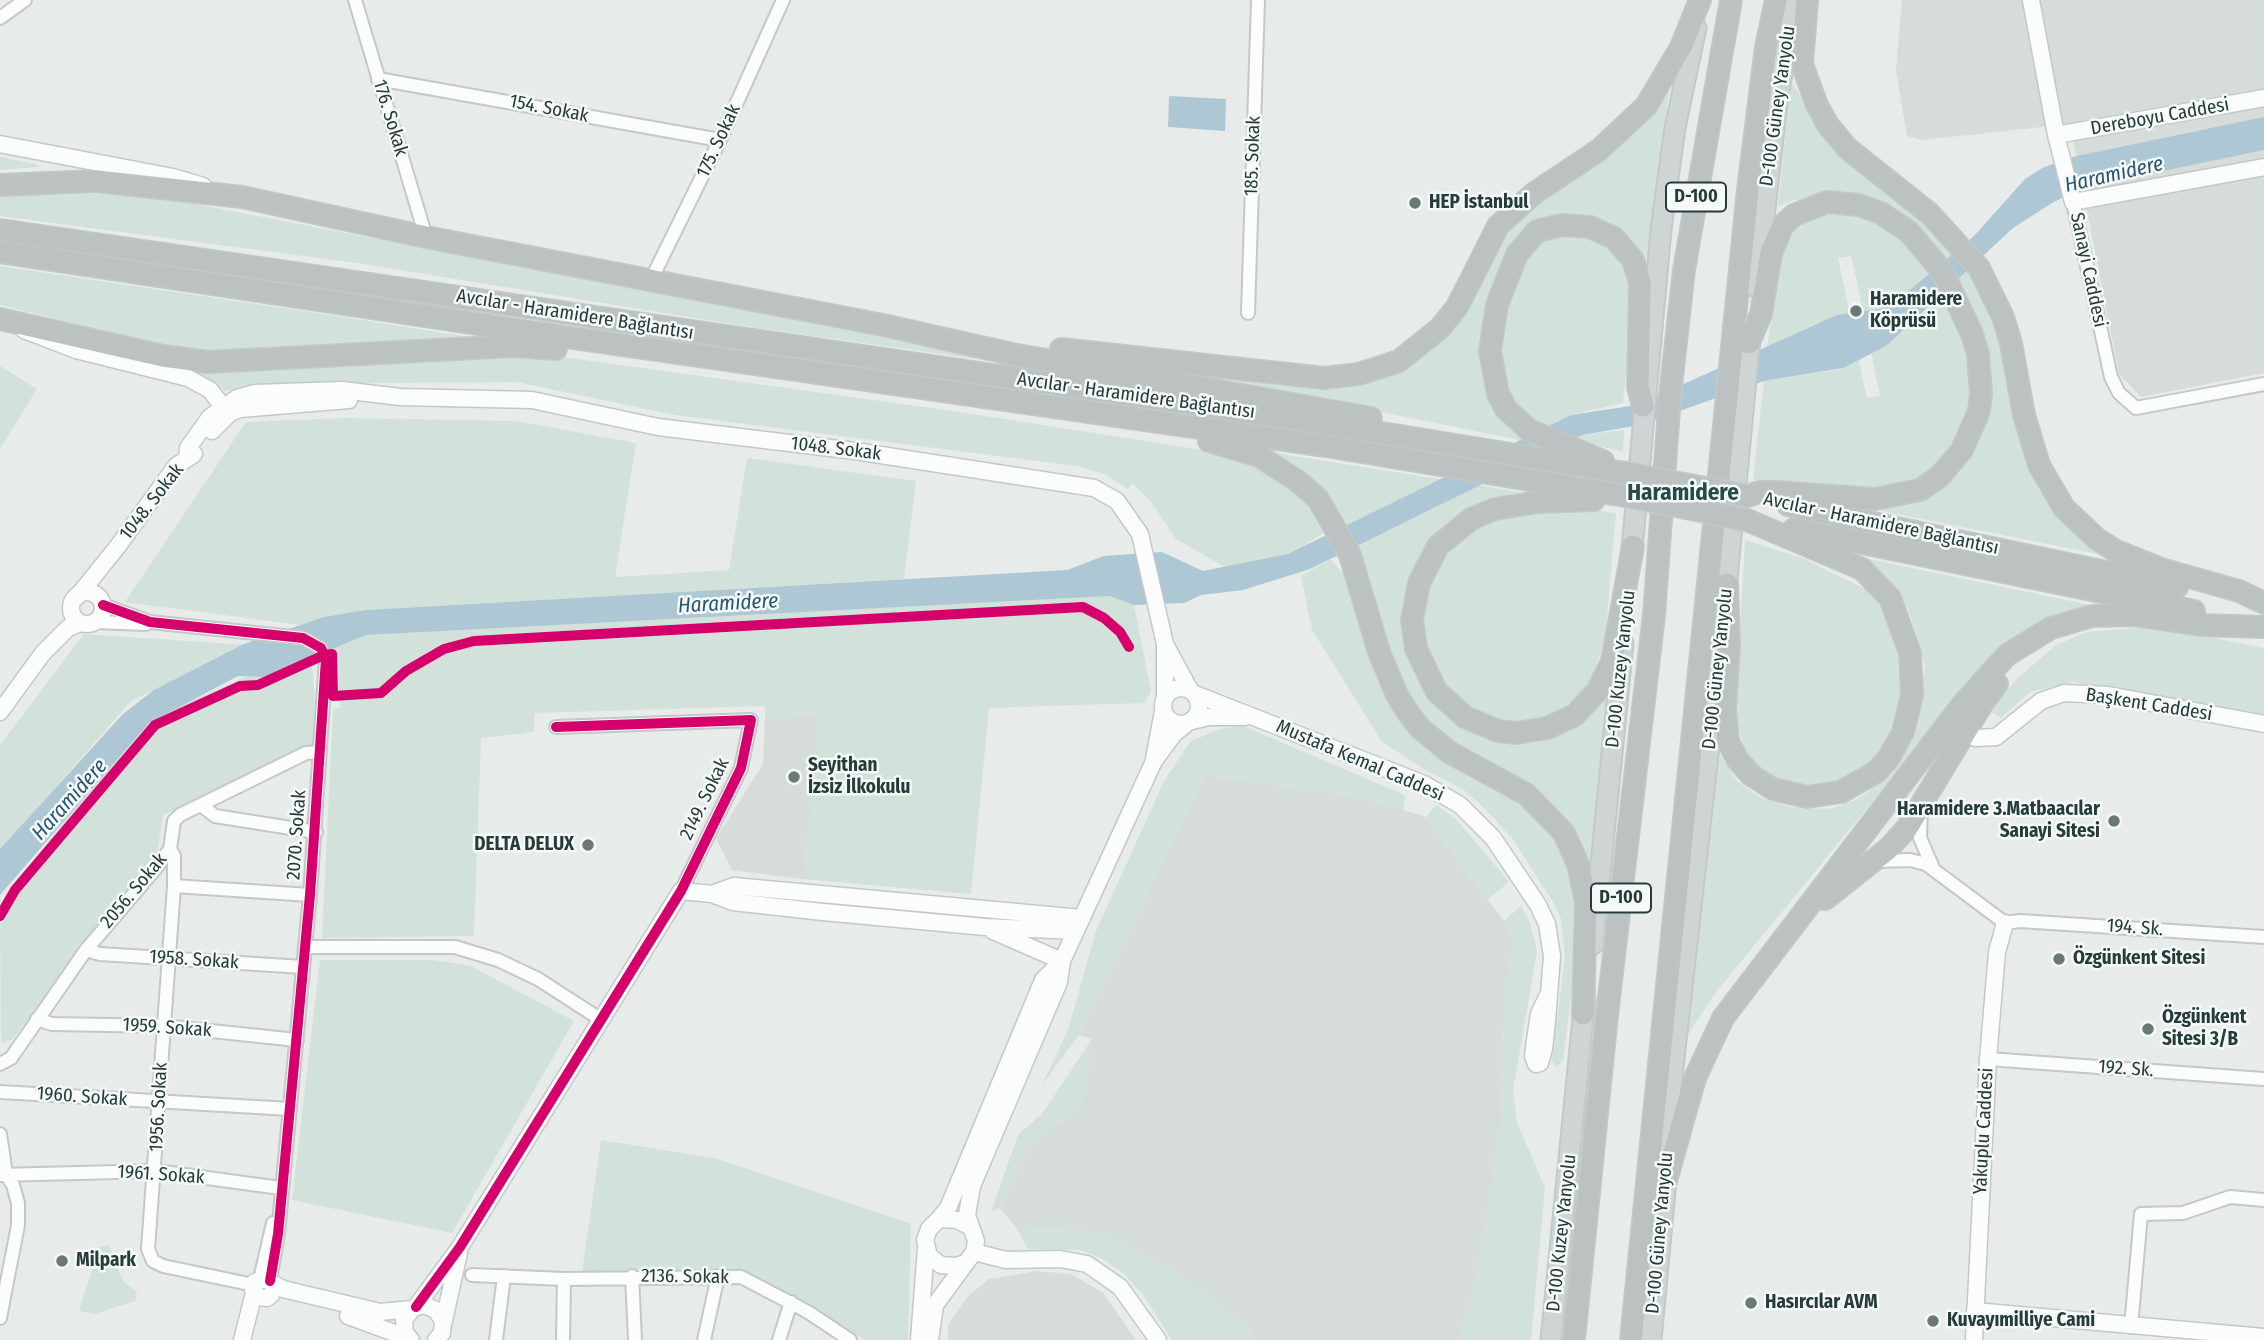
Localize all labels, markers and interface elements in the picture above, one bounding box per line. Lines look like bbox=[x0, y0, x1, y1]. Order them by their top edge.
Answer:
street label: D-100 Güney Yanyolu bbox=[1755, 24, 1801, 188]
street label: 176. Sokak bbox=[368, 77, 412, 159]
street label: 154. Sokak bbox=[508, 90, 590, 128]
street label: Dereboyu Caddesi bbox=[2089, 94, 2231, 140]
street label: 175. Sokak bbox=[692, 101, 746, 181]
street label: 185. Sokak bbox=[1240, 115, 1266, 197]
water label: Haramidere bbox=[2062, 151, 2166, 199]
road number: D-100 bbox=[1666, 182, 1726, 212]
place label: HEP İstanbul bbox=[1429, 192, 1528, 214]
marker: HEP İstanbul bbox=[1407, 195, 1423, 211]
street label: Sanayi Caddesi bbox=[2065, 210, 2111, 330]
street label: Avcılar - Haramidere Bağlantısı bbox=[455, 285, 695, 345]
place label: Haramidere Köprüsü bbox=[1870, 289, 1962, 333]
marker: Haramidere Köprüsü bbox=[1848, 303, 1864, 319]
street label: Avcılar - Haramidere Bağlantısı bbox=[1016, 368, 1256, 424]
street label: 1048. Sokak bbox=[790, 432, 882, 466]
street label: 1048. Sokak bbox=[115, 459, 189, 545]
district label: Haramidere bbox=[1627, 480, 1739, 508]
street label: Avcılar - Haramidere Bağlantısı bbox=[1761, 488, 2001, 560]
street label: D-100 Güney Yanyolu bbox=[1698, 587, 1738, 751]
water label: Haramidere bbox=[677, 589, 779, 619]
street label: D-100 Kuzey Yanyolu bbox=[1601, 589, 1641, 749]
street label: Başkent Caddesi bbox=[2084, 684, 2214, 726]
street label: Mustafa Kemal Caddesi bbox=[1273, 715, 1447, 807]
water label: Haramidere bbox=[27, 754, 113, 846]
street label: 2149. Sokak bbox=[675, 754, 735, 844]
place label: Seyithan İzsiz İlkokulu bbox=[808, 755, 910, 799]
marker: Seyithan İzsiz İlkokulu bbox=[786, 769, 802, 785]
street label: 2070. Sokak bbox=[282, 789, 312, 881]
place label: Haramidere 3.Matbaacılar Sanayi Sitesi bbox=[1897, 799, 2100, 843]
marker: Haramidere 3.Matbaacılar Sanayi Sitesi bbox=[2106, 813, 2122, 829]
place label: DELTA DELUX bbox=[474, 834, 574, 856]
marker: DELTA DELUX bbox=[580, 837, 596, 853]
street label: 2056. Sokak bbox=[96, 849, 172, 933]
road number: D-100 bbox=[1591, 884, 1651, 912]
street label: 194. Sk. bbox=[2106, 915, 2164, 941]
street label: 1958. Sokak bbox=[149, 946, 239, 974]
place label: Özgünkent Sitesi bbox=[2073, 948, 2205, 970]
marker: Özgünkent Sitesi bbox=[2051, 951, 2067, 967]
place label: Özgünkent Sitesi 3/B bbox=[2162, 1007, 2246, 1051]
street label: 1959. Sokak bbox=[122, 1014, 212, 1042]
marker: Özgünkent Sitesi 3/B bbox=[2140, 1021, 2156, 1037]
street label: 192. Sk. bbox=[2097, 1056, 2155, 1082]
street label: 1956. Sokak bbox=[145, 1062, 173, 1152]
street label: Yakuplu Caddesi bbox=[1969, 1067, 1999, 1195]
street label: 1960. Sokak bbox=[36, 1082, 128, 1112]
street label: D-100 Güney Yanyolu bbox=[1642, 1151, 1678, 1315]
street label: D-100 Kuzey Yanyolu bbox=[1542, 1153, 1582, 1313]
street label: 1961. Sokak bbox=[117, 1161, 205, 1189]
place label: Milpark bbox=[76, 1250, 136, 1272]
marker: Milpark bbox=[54, 1253, 70, 1269]
street label: 2136. Sokak bbox=[641, 1265, 729, 1289]
place label: Hasırcılar AVM bbox=[1765, 1292, 1878, 1314]
marker: Hasırcılar AVM bbox=[1743, 1295, 1759, 1311]
place label: Kuvayımilliye Cami bbox=[1947, 1310, 2095, 1332]
marker: Kuvayımilliye Cami bbox=[1925, 1313, 1941, 1329]

